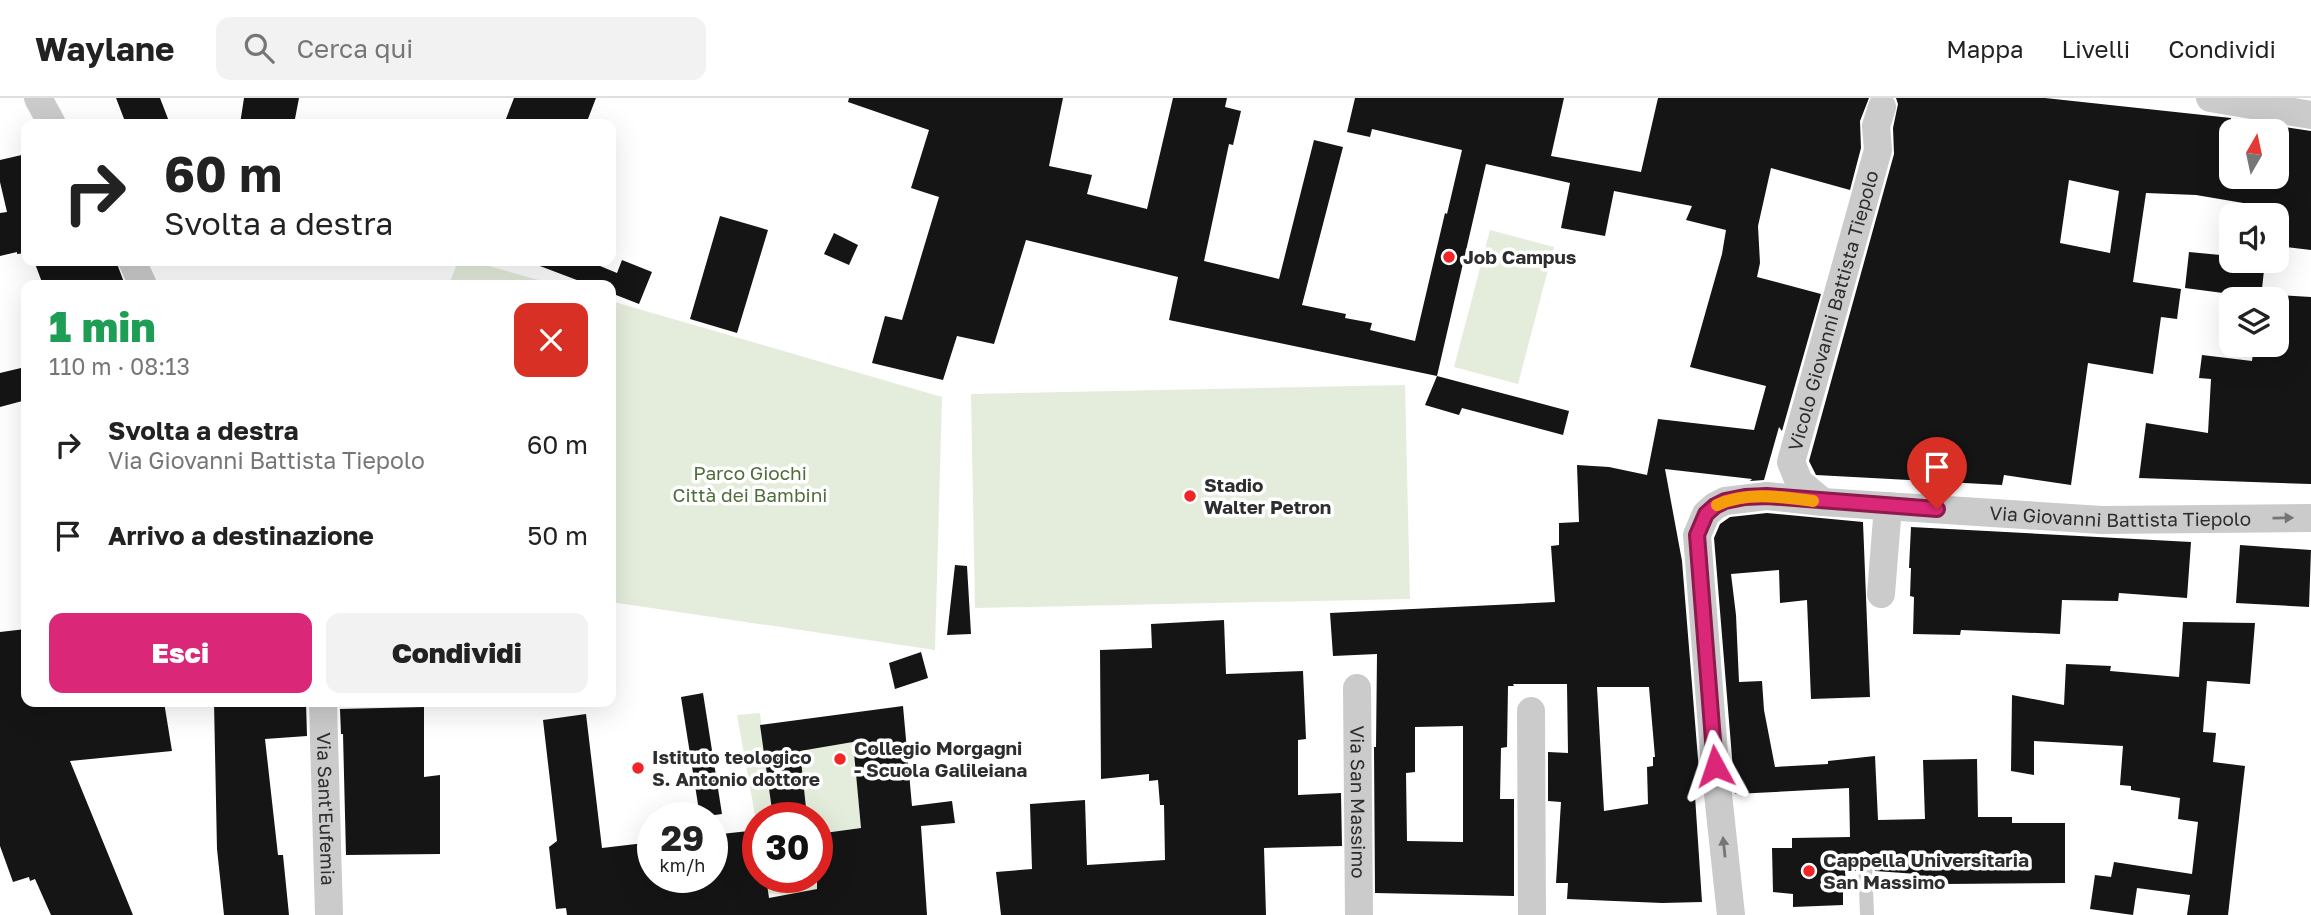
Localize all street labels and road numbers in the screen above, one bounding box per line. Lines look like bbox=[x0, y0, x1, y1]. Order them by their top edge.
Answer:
street label: Vicolo Giovanni Battista Tiepolo bbox=[1783, 168, 1883, 453]
street label: Via Giovanni Battista Tiepolo bbox=[1989, 501, 2251, 531]
street label: Via San Massimo bbox=[1346, 725, 1371, 879]
street label: Via Sant'Eufemia bbox=[313, 732, 340, 886]

